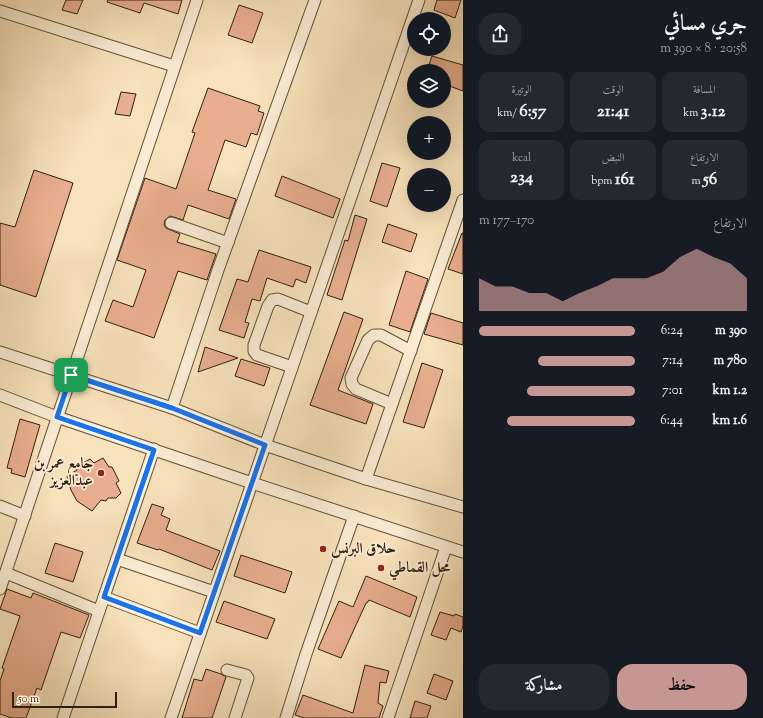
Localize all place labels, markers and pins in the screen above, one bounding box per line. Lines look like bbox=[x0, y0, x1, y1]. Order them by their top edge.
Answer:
pin bbox=[54, 358, 88, 392]
place label: جامع عمر بن عبدالعزيز bbox=[34, 454, 93, 492]
marker: جامع عمر بن عبدالعزيز bbox=[96, 468, 106, 478]
place label: حلاق البرنس bbox=[331, 539, 396, 560]
marker: حلاق البرنس bbox=[318, 544, 328, 554]
place label: محل القماطي bbox=[389, 558, 451, 581]
marker: محل القماطي bbox=[376, 563, 386, 573]

